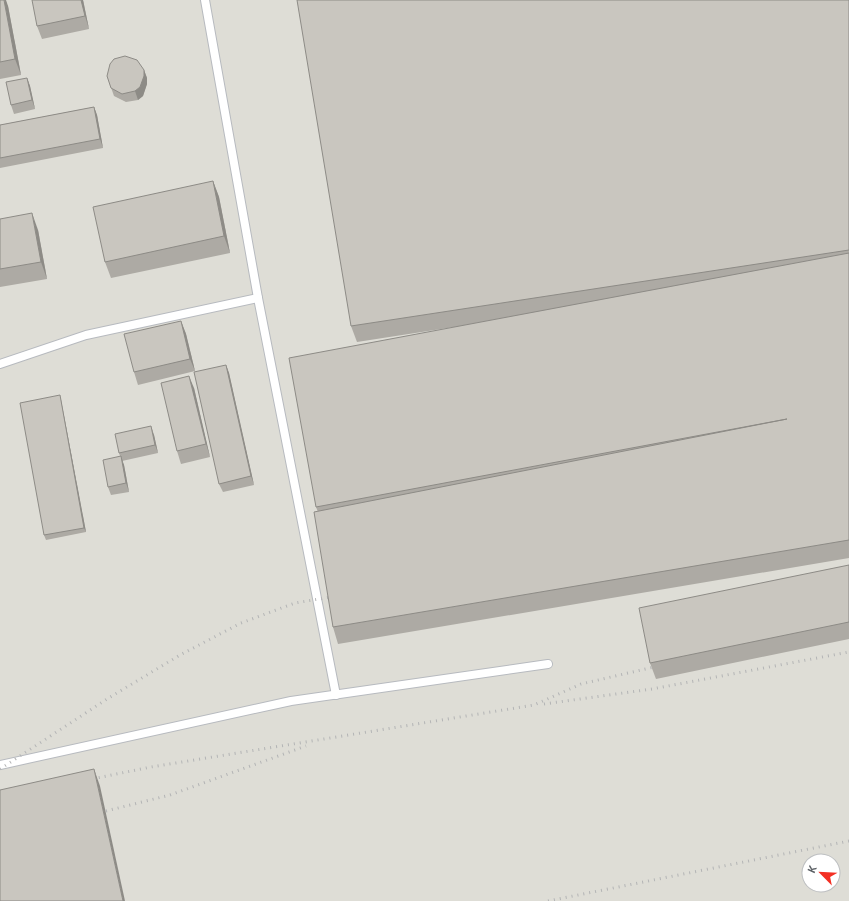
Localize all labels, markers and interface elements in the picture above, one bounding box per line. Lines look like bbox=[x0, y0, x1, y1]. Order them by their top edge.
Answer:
north arrow bbox=[801, 853, 841, 893]
text: K bbox=[804, 863, 820, 875]

